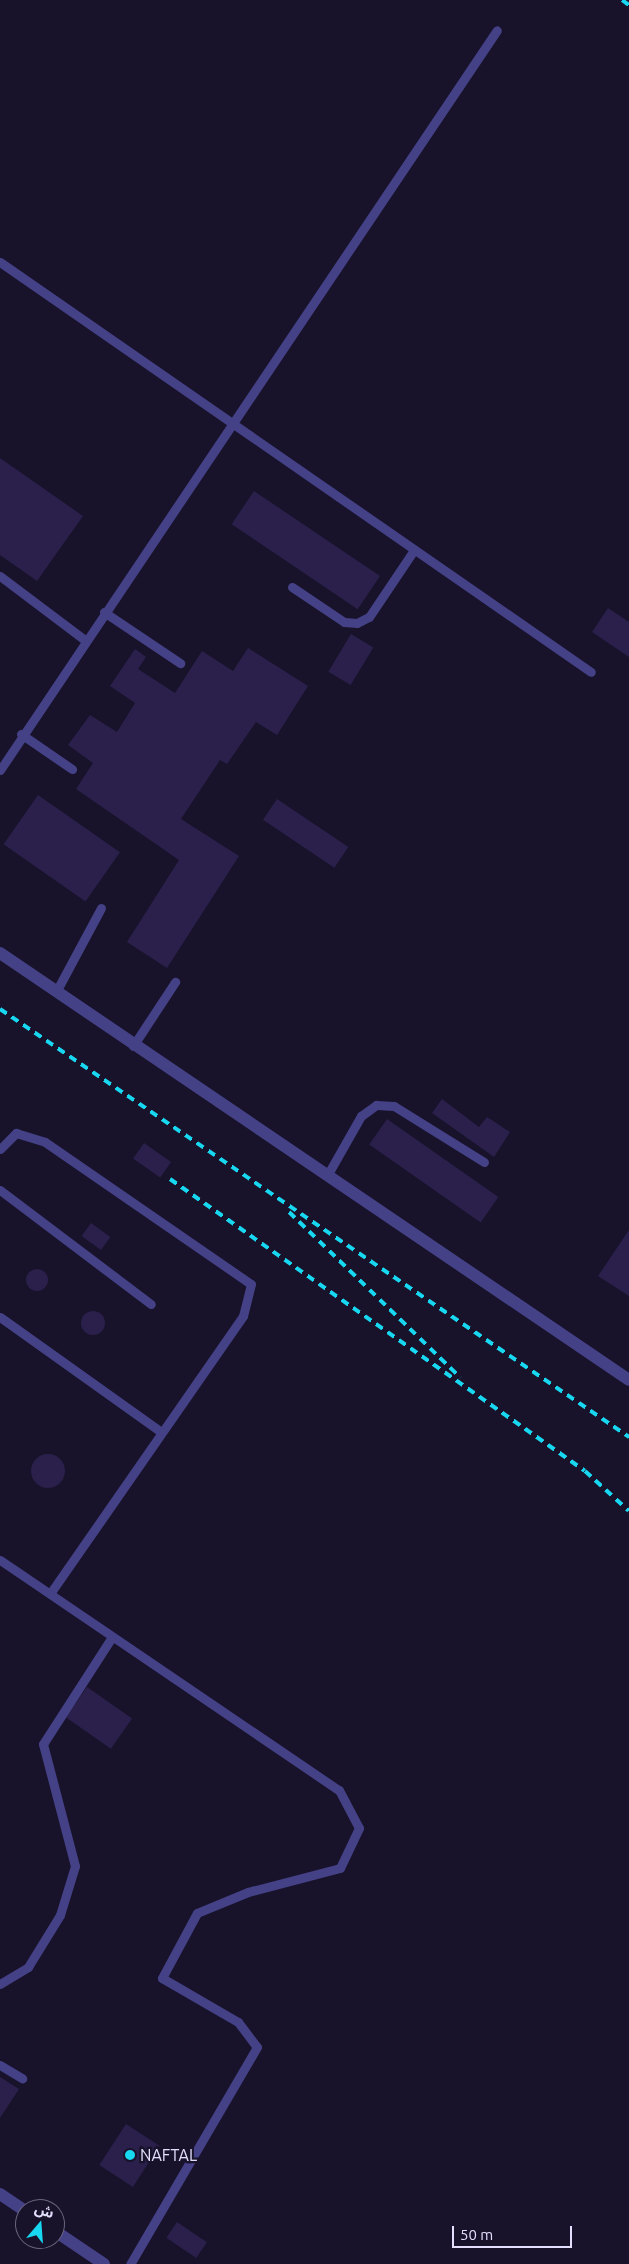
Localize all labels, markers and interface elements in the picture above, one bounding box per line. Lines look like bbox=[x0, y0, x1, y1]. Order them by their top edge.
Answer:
place label: NAFTAL bbox=[140, 2145, 197, 2165]
marker: NAFTAL bbox=[124, 2149, 136, 2161]
north arrow bbox=[15, 2199, 65, 2249]
text: ش bbox=[33, 2200, 56, 2221]
scale bar bbox=[454, 2216, 574, 2248]
text: 50 m bbox=[460, 2226, 493, 2243]

